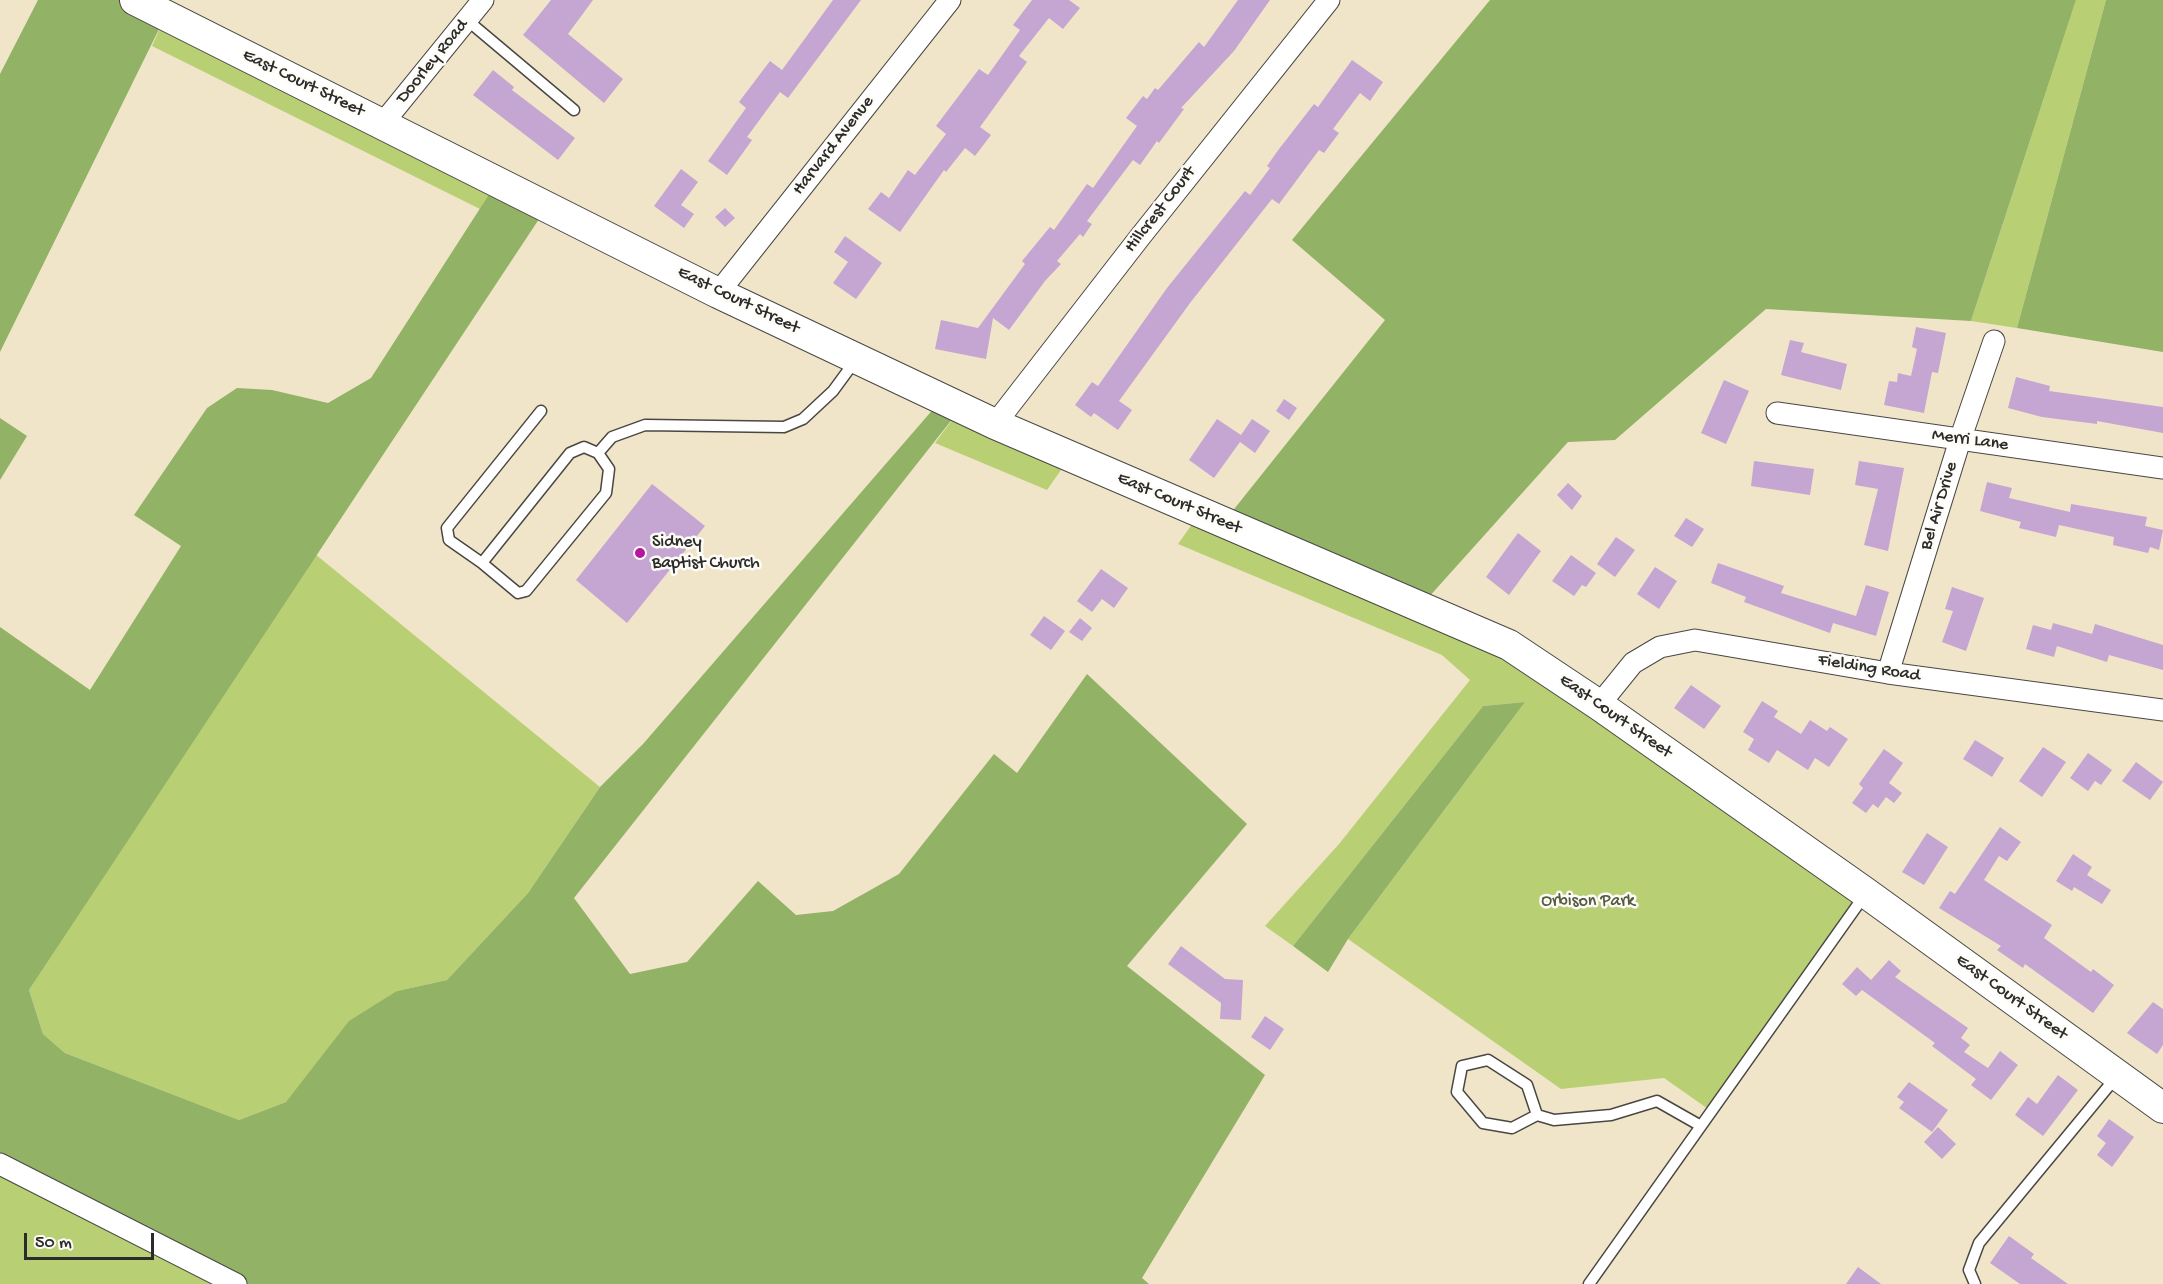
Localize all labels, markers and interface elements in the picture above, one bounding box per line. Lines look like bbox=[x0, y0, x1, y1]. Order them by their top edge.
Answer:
street label: Doorley Road bbox=[392, 15, 474, 109]
street label: East Court Street bbox=[239, 45, 367, 123]
street label: Harvard Avenue bbox=[789, 92, 879, 200]
street label: Hillcrest Court bbox=[1121, 163, 1201, 257]
street label: East Court Street bbox=[674, 262, 802, 340]
street label: Merri Lane bbox=[1930, 425, 2010, 457]
street label: Bel Air Drive bbox=[1916, 459, 1964, 553]
street label: East Court Street bbox=[1114, 468, 1244, 540]
place label: Sidney Baptist Church bbox=[652, 532, 760, 574]
marker: Sidney Baptist Church bbox=[633, 546, 647, 560]
street label: Fielding Road bbox=[1816, 650, 1922, 688]
street label: East Court Street bbox=[1554, 670, 1676, 764]
park label: Orbison Park bbox=[1541, 891, 1635, 913]
street label: East Court Street bbox=[1951, 950, 2071, 1046]
scale bar bbox=[27, 1221, 158, 1259]
text: 50 m bbox=[35, 1233, 72, 1254]

